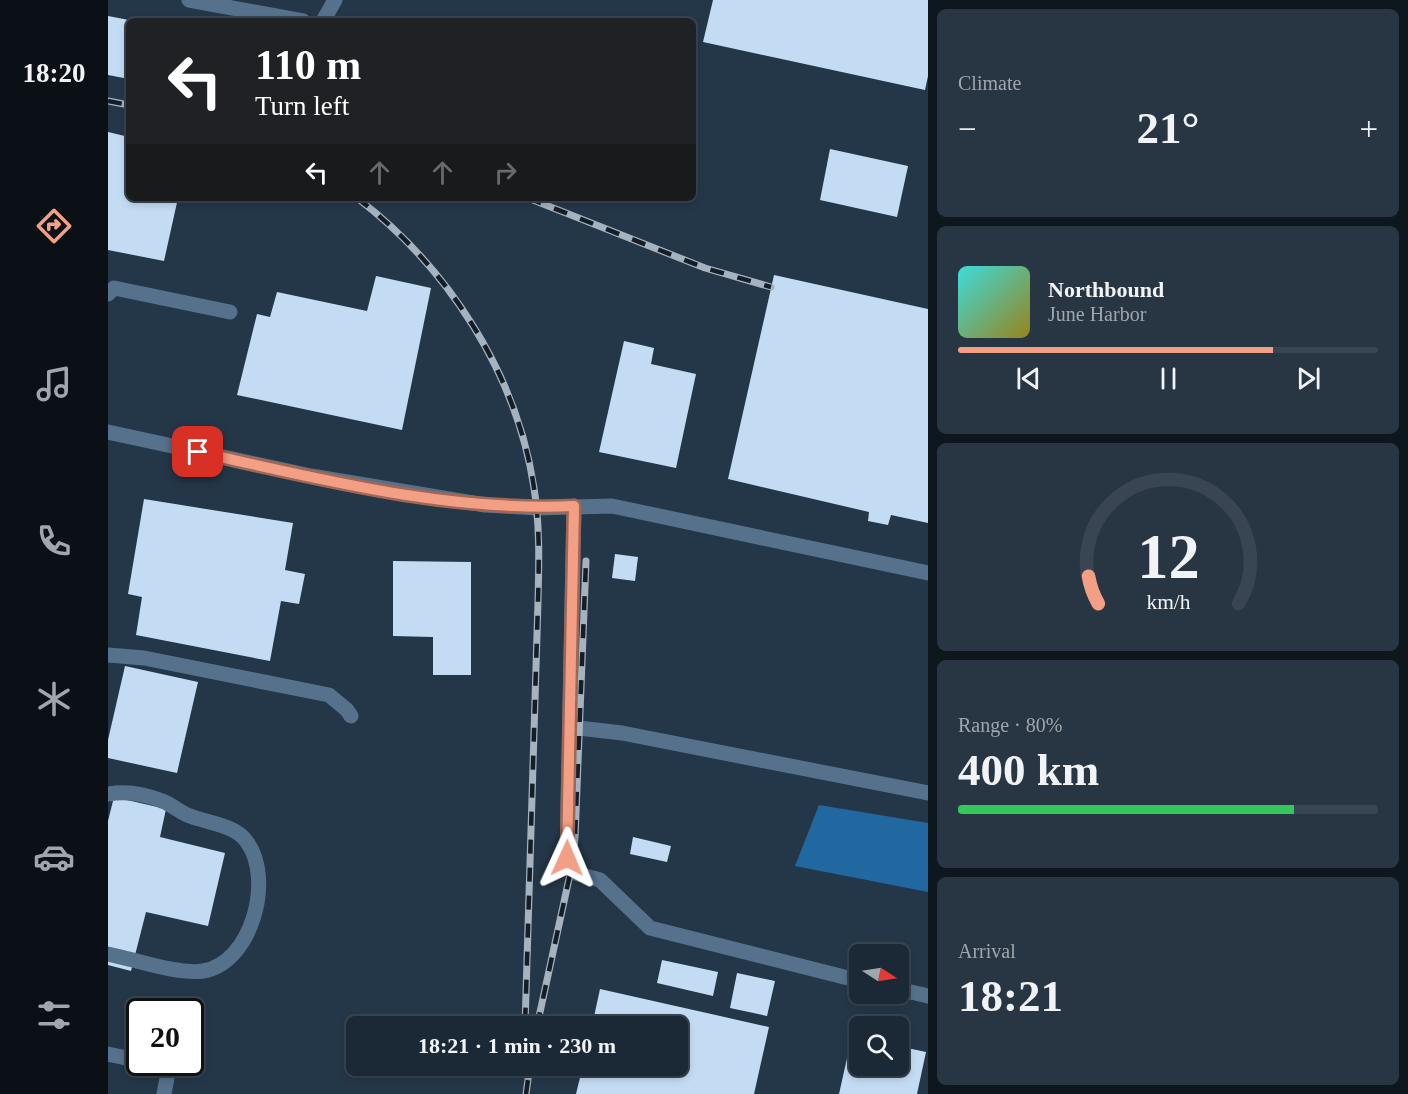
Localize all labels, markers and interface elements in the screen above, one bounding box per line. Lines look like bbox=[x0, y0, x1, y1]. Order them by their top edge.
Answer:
icon: left bbox=[156, 42, 234, 120]
text: 110 m bbox=[255, 42, 361, 88]
text: 18:20 bbox=[23, 58, 86, 88]
text: Climate bbox=[958, 72, 1021, 94]
text: Turn left bbox=[255, 91, 349, 121]
text: 21° bbox=[1137, 103, 1200, 153]
text: − bbox=[958, 111, 977, 147]
text: + bbox=[1359, 111, 1378, 147]
icon: left bbox=[300, 156, 333, 189]
icon: ahead bbox=[363, 156, 396, 189]
icon: ahead bbox=[426, 156, 459, 189]
icon: right bbox=[489, 156, 522, 189]
icon: directions bbox=[33, 205, 75, 247]
text: Northbound bbox=[1048, 277, 1164, 302]
text: June Harbor bbox=[1048, 303, 1146, 325]
icon: previous bbox=[1012, 362, 1045, 395]
icon: pause bbox=[1152, 362, 1185, 395]
icon: next bbox=[1292, 362, 1325, 395]
icon: music bbox=[33, 363, 75, 405]
pin bbox=[172, 426, 223, 477]
icon: arrive bbox=[181, 435, 214, 468]
icon: phone bbox=[33, 520, 75, 562]
text: 12 bbox=[1137, 522, 1199, 591]
text: km/h bbox=[1146, 590, 1190, 614]
icon: climate bbox=[33, 678, 75, 720]
text: Range · 80% bbox=[958, 714, 1062, 736]
text: 400 km bbox=[958, 745, 1099, 795]
position arrow bbox=[535, 826, 599, 890]
icon: car bbox=[33, 836, 75, 878]
text: Arrival bbox=[958, 940, 1016, 962]
north arrow bbox=[849, 944, 909, 1004]
map controls bbox=[849, 944, 909, 1076]
text: 18:21 bbox=[958, 971, 1063, 1021]
icon: filters bbox=[33, 994, 75, 1036]
speed limit sign: 20 bbox=[126, 998, 204, 1076]
button: search bbox=[849, 1016, 909, 1076]
text: 18:21 · 1 min · 230 m bbox=[418, 1033, 616, 1058]

